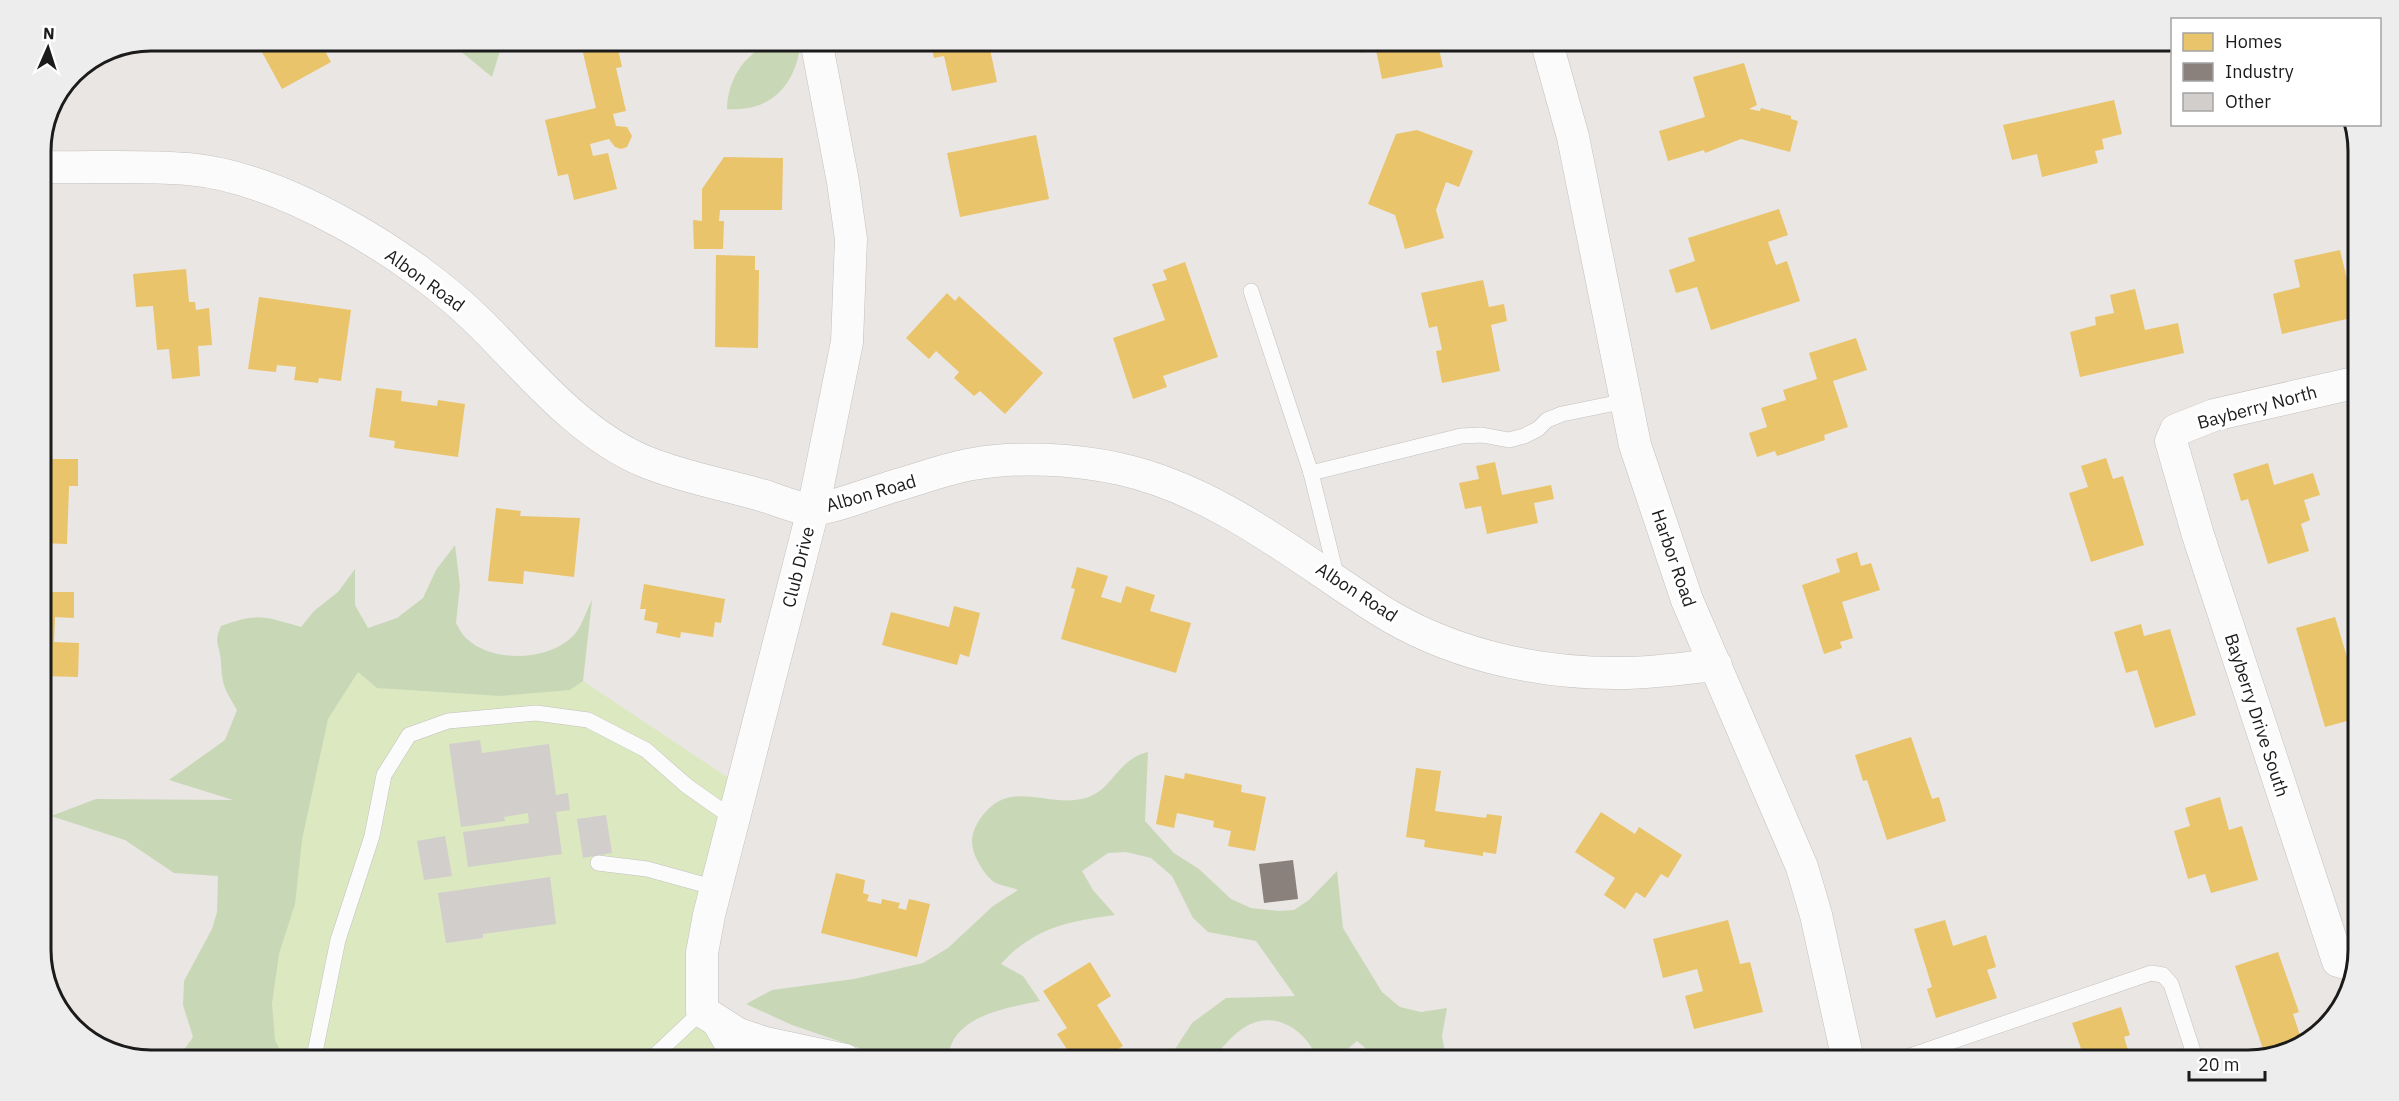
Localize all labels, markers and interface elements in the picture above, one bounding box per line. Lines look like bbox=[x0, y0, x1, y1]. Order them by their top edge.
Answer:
north arrow bbox=[18, 18, 78, 78]
legend bbox=[2171, 18, 2381, 126]
text: N bbox=[42, 23, 55, 43]
text: Homes bbox=[2225, 30, 2282, 53]
text: Industry bbox=[2225, 60, 2294, 83]
text: Other bbox=[2225, 90, 2271, 113]
street label: Albon Road bbox=[381, 243, 469, 317]
street label: Bayberry North bbox=[2195, 380, 2319, 434]
street label: Albon Road bbox=[823, 469, 919, 517]
street label: Harbor Road bbox=[1647, 506, 1701, 610]
street label: Club Drive bbox=[777, 524, 819, 610]
street label: Albon Road bbox=[1312, 557, 1402, 627]
street label: Bayberry Drive South bbox=[2220, 630, 2294, 800]
scale bar bbox=[2189, 1044, 2266, 1082]
text: 20 m bbox=[2198, 1053, 2240, 1076]

